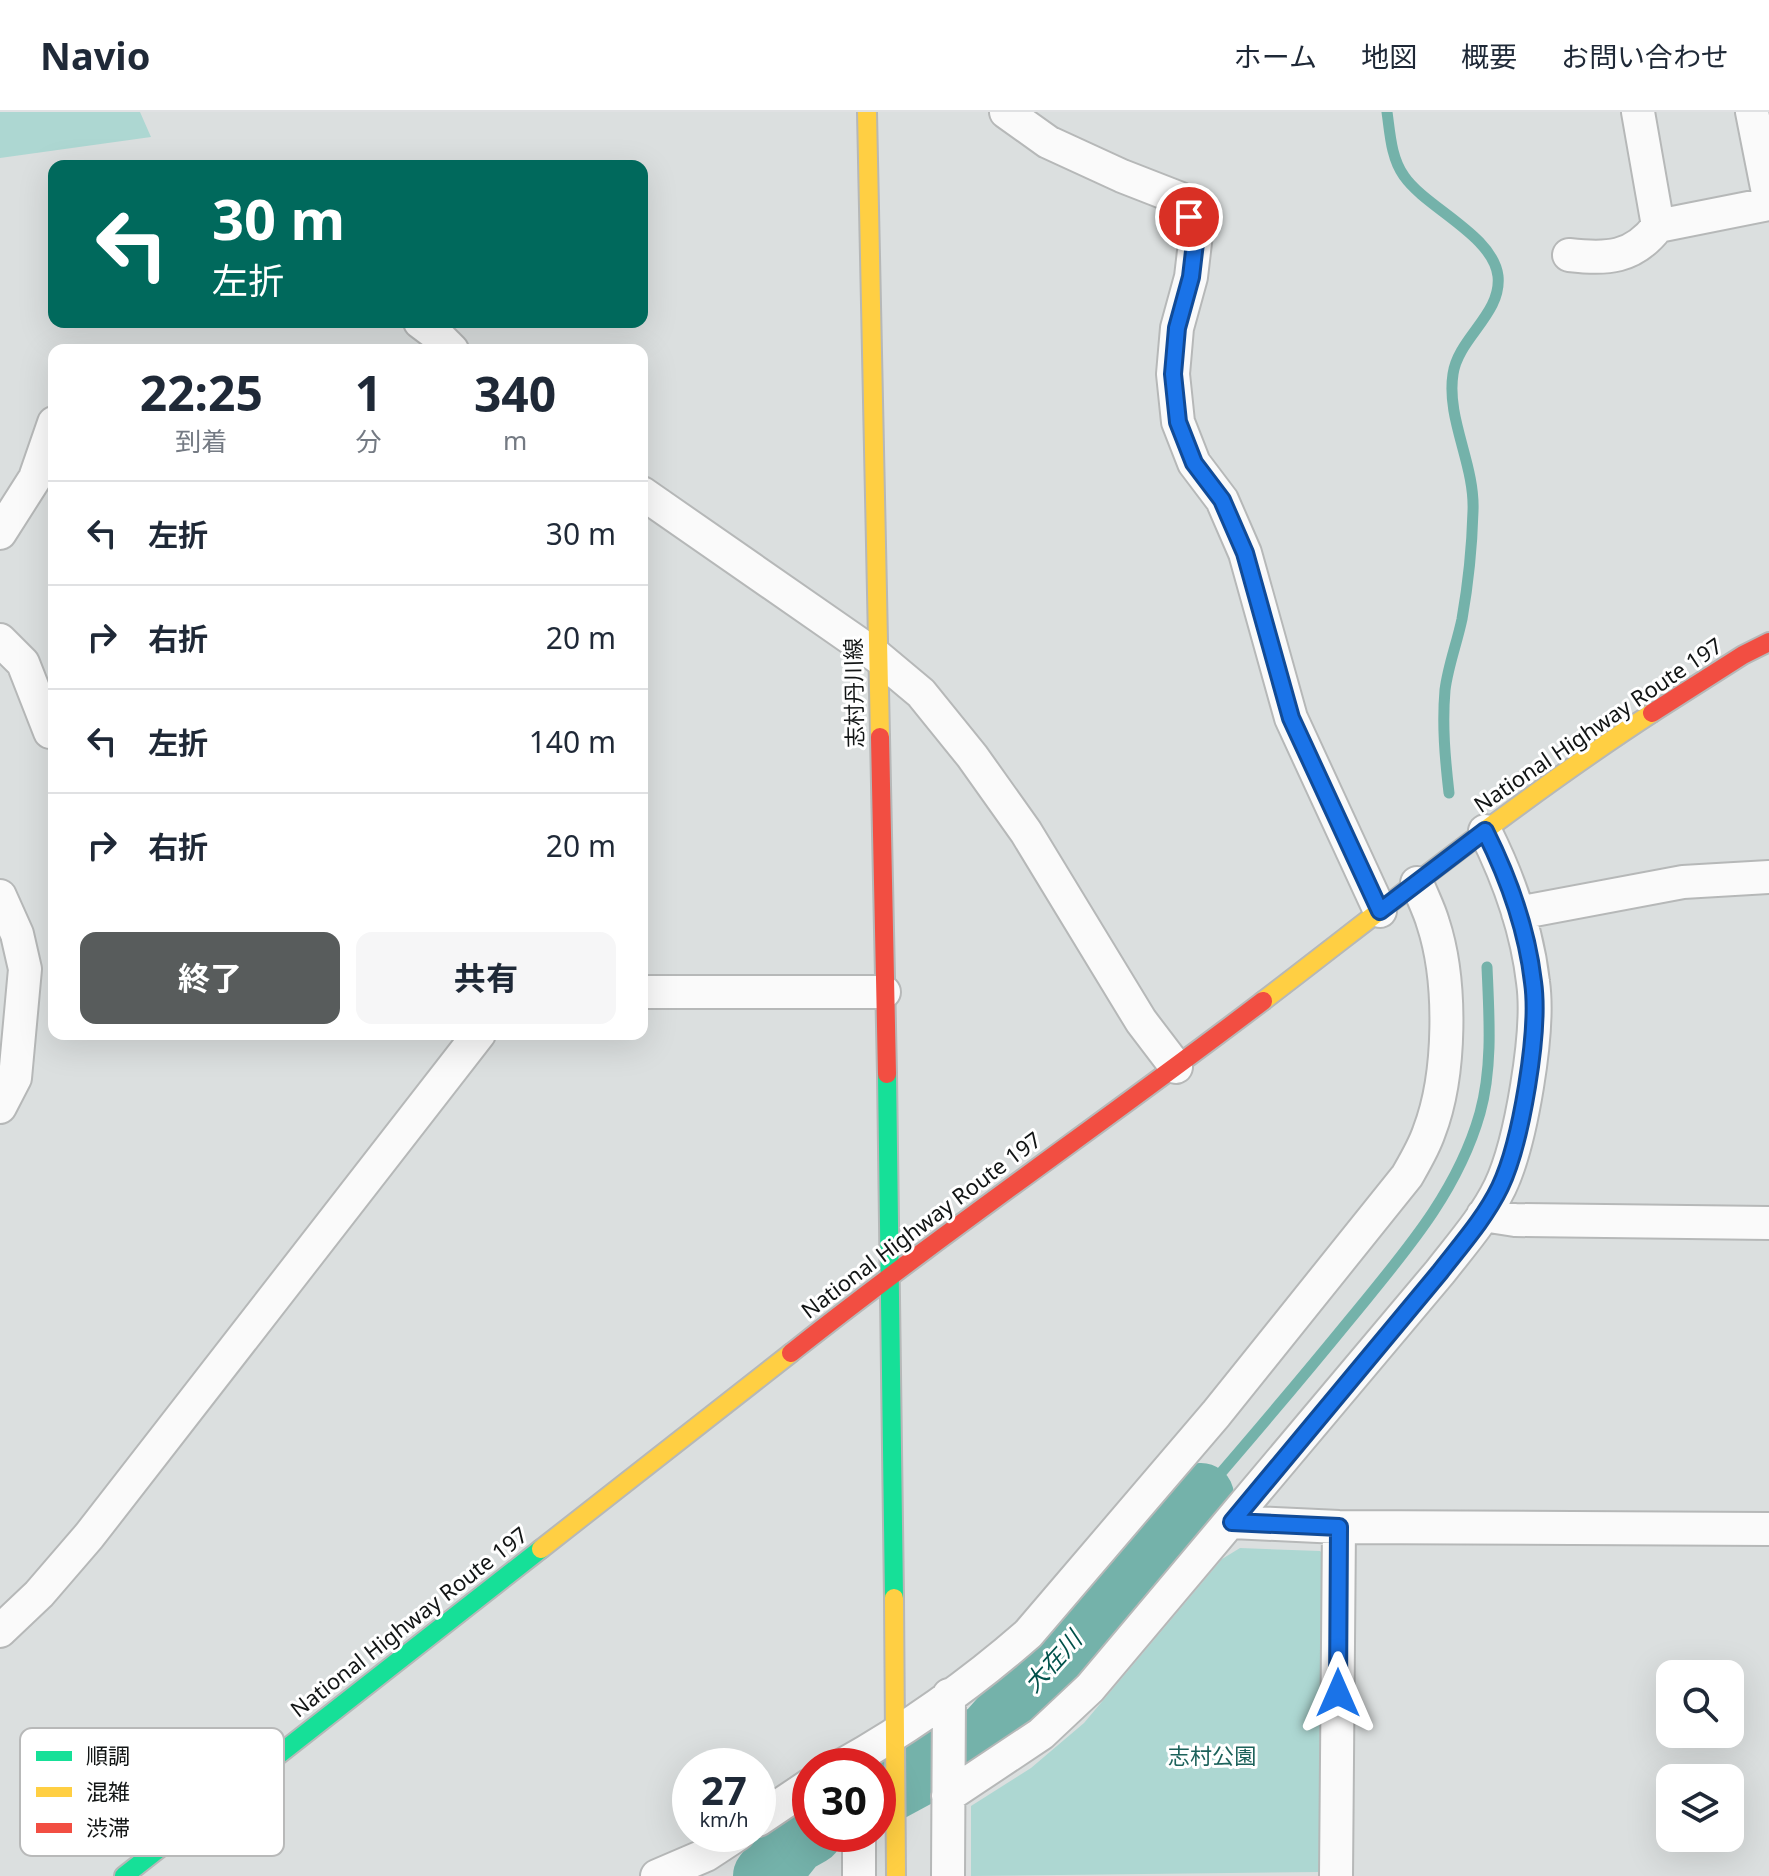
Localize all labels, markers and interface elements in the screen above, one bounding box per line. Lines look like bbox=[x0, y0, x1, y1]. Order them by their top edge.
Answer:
text: Navio bbox=[40, 29, 150, 81]
text: ホーム bbox=[1234, 37, 1317, 75]
text: 地図 bbox=[1361, 37, 1417, 75]
text: 概要 bbox=[1461, 37, 1517, 75]
text: お問い合わせ bbox=[1561, 37, 1729, 75]
text: 30 m bbox=[212, 180, 345, 256]
pin bbox=[1155, 183, 1223, 251]
icon: left bbox=[80, 192, 184, 296]
icon: arrive bbox=[1167, 195, 1211, 239]
text: 左折 bbox=[212, 256, 284, 305]
text: 22:25 bbox=[140, 360, 263, 425]
text: 1 bbox=[355, 360, 382, 425]
text: 340 bbox=[474, 361, 556, 426]
text: m bbox=[503, 422, 527, 458]
text: 到着 bbox=[175, 423, 227, 459]
text: 分 bbox=[355, 423, 381, 459]
icon: left bbox=[80, 511, 124, 555]
text: 30 m bbox=[546, 513, 616, 554]
text: 左折 bbox=[148, 514, 208, 555]
icon: right bbox=[80, 615, 124, 659]
text: 20 m bbox=[546, 617, 616, 658]
text: 右折 bbox=[148, 618, 208, 659]
street label: National Highway Route 197 bbox=[1467, 630, 1727, 819]
street label: 志村丹川線 bbox=[837, 638, 869, 748]
icon: left bbox=[80, 719, 124, 763]
text: 140 m bbox=[529, 721, 616, 762]
text: 左折 bbox=[148, 722, 208, 763]
icon: right bbox=[80, 823, 124, 867]
text: 20 m bbox=[546, 825, 616, 866]
text: 右折 bbox=[148, 826, 208, 867]
button: 終了 bbox=[80, 932, 340, 1024]
button: 共有 bbox=[356, 932, 616, 1024]
street label: National Highway Route 197 bbox=[794, 1124, 1047, 1324]
street label: National Highway Route 197 bbox=[284, 1519, 533, 1723]
water label: 大在川 bbox=[1016, 1621, 1090, 1699]
position arrow bbox=[1296, 1651, 1380, 1735]
map controls bbox=[1656, 1660, 1744, 1852]
button: search bbox=[1656, 1660, 1744, 1748]
legend bbox=[20, 1728, 284, 1856]
text: 順調 bbox=[86, 1740, 130, 1770]
park label: 志村公園 bbox=[1168, 1740, 1256, 1770]
speed limit sign: 30 bbox=[792, 1748, 896, 1852]
text: 27 bbox=[701, 1762, 747, 1817]
button: layers bbox=[1656, 1764, 1744, 1852]
text: 混雑 bbox=[86, 1776, 130, 1806]
text: km/h bbox=[699, 1806, 749, 1833]
text: 渋滞 bbox=[86, 1812, 130, 1842]

